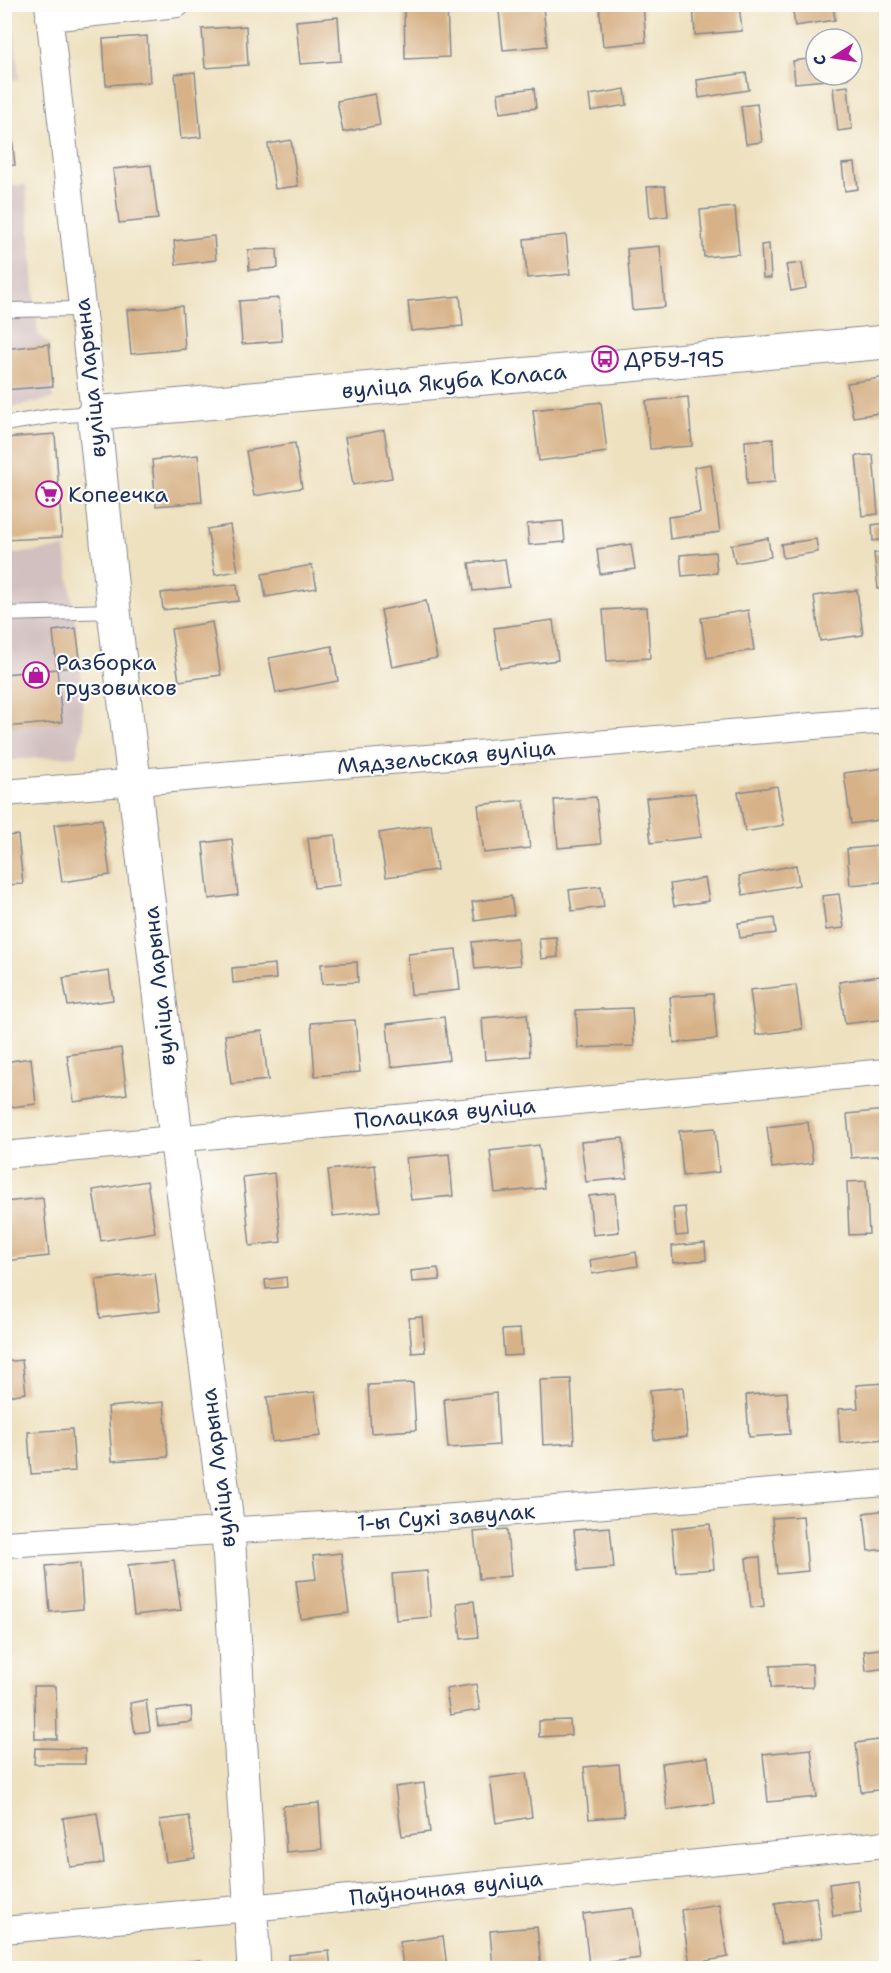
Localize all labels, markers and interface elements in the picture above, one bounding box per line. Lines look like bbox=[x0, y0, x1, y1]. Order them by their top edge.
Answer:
north arrow bbox=[804, 27, 864, 87]
text: С bbox=[808, 53, 831, 67]
street label: вуліца Ларына bbox=[67, 296, 113, 459]
bus stop icon: ДРБУ-195 bbox=[590, 344, 620, 374]
place label: ДРБУ-195 bbox=[624, 345, 725, 374]
street label: вуліца Якуба Коласа bbox=[340, 357, 568, 405]
supermarket icon: Копеечка bbox=[34, 479, 64, 509]
place label: Копеечка bbox=[68, 480, 169, 509]
place label: Разборка грузовиков bbox=[56, 648, 177, 702]
shop icon: Разборка грузовиков bbox=[21, 660, 51, 690]
street label: Мядзельская вуліца bbox=[336, 733, 557, 781]
street label: вуліца Ларына bbox=[136, 904, 182, 1067]
street label: Полацкая вуліца bbox=[353, 1091, 537, 1135]
street label: вуліца Ларына bbox=[194, 1386, 242, 1549]
street label: 1-ы Сухі завулак bbox=[356, 1496, 536, 1538]
street label: Паўночная вуліца bbox=[348, 1863, 544, 1913]

